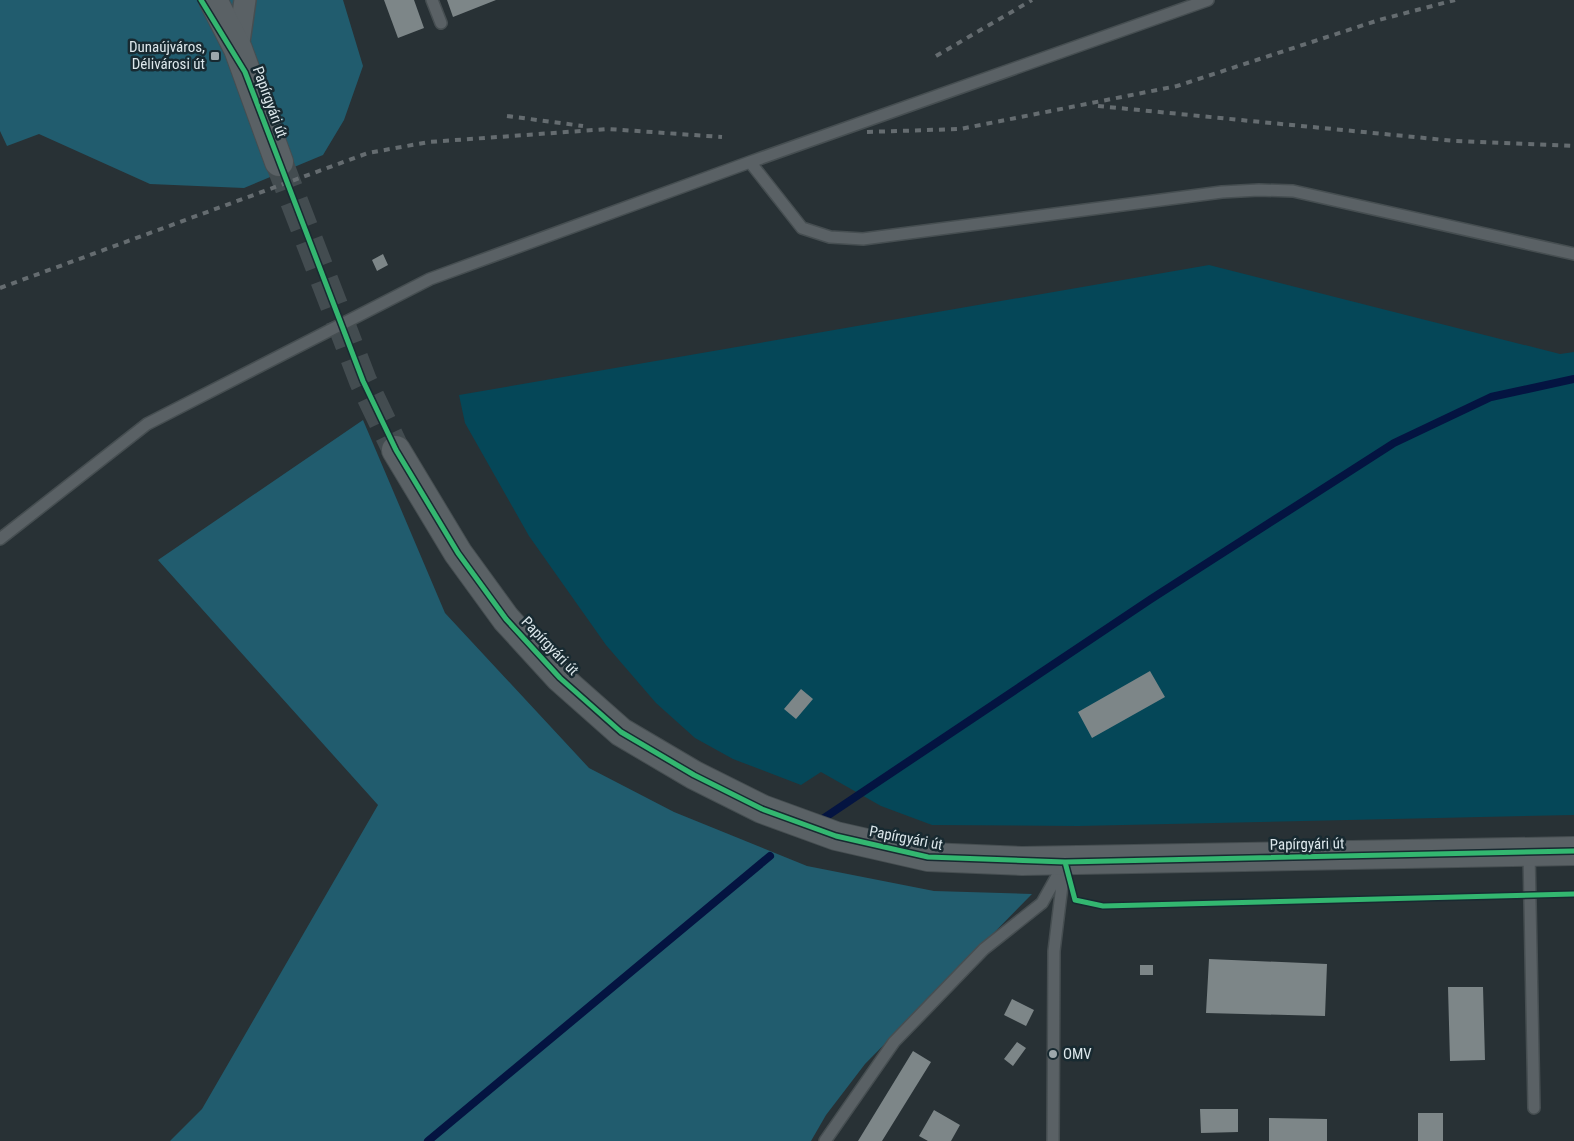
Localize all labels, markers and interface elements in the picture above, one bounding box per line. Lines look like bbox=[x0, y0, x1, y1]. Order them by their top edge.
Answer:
place label: Dunaújváros, Délivárosi út bbox=[129, 38, 205, 73]
marker: Dunaújváros, Délivárosi út bbox=[209, 50, 221, 62]
street label: Papírgyári út bbox=[249, 64, 291, 140]
street label: Papírgyári út bbox=[518, 613, 582, 679]
street label: Papírgyári út bbox=[868, 822, 944, 854]
street label: Papírgyári út bbox=[1270, 834, 1344, 854]
place label: OMV bbox=[1063, 1045, 1092, 1063]
marker: OMV bbox=[1047, 1048, 1059, 1060]

